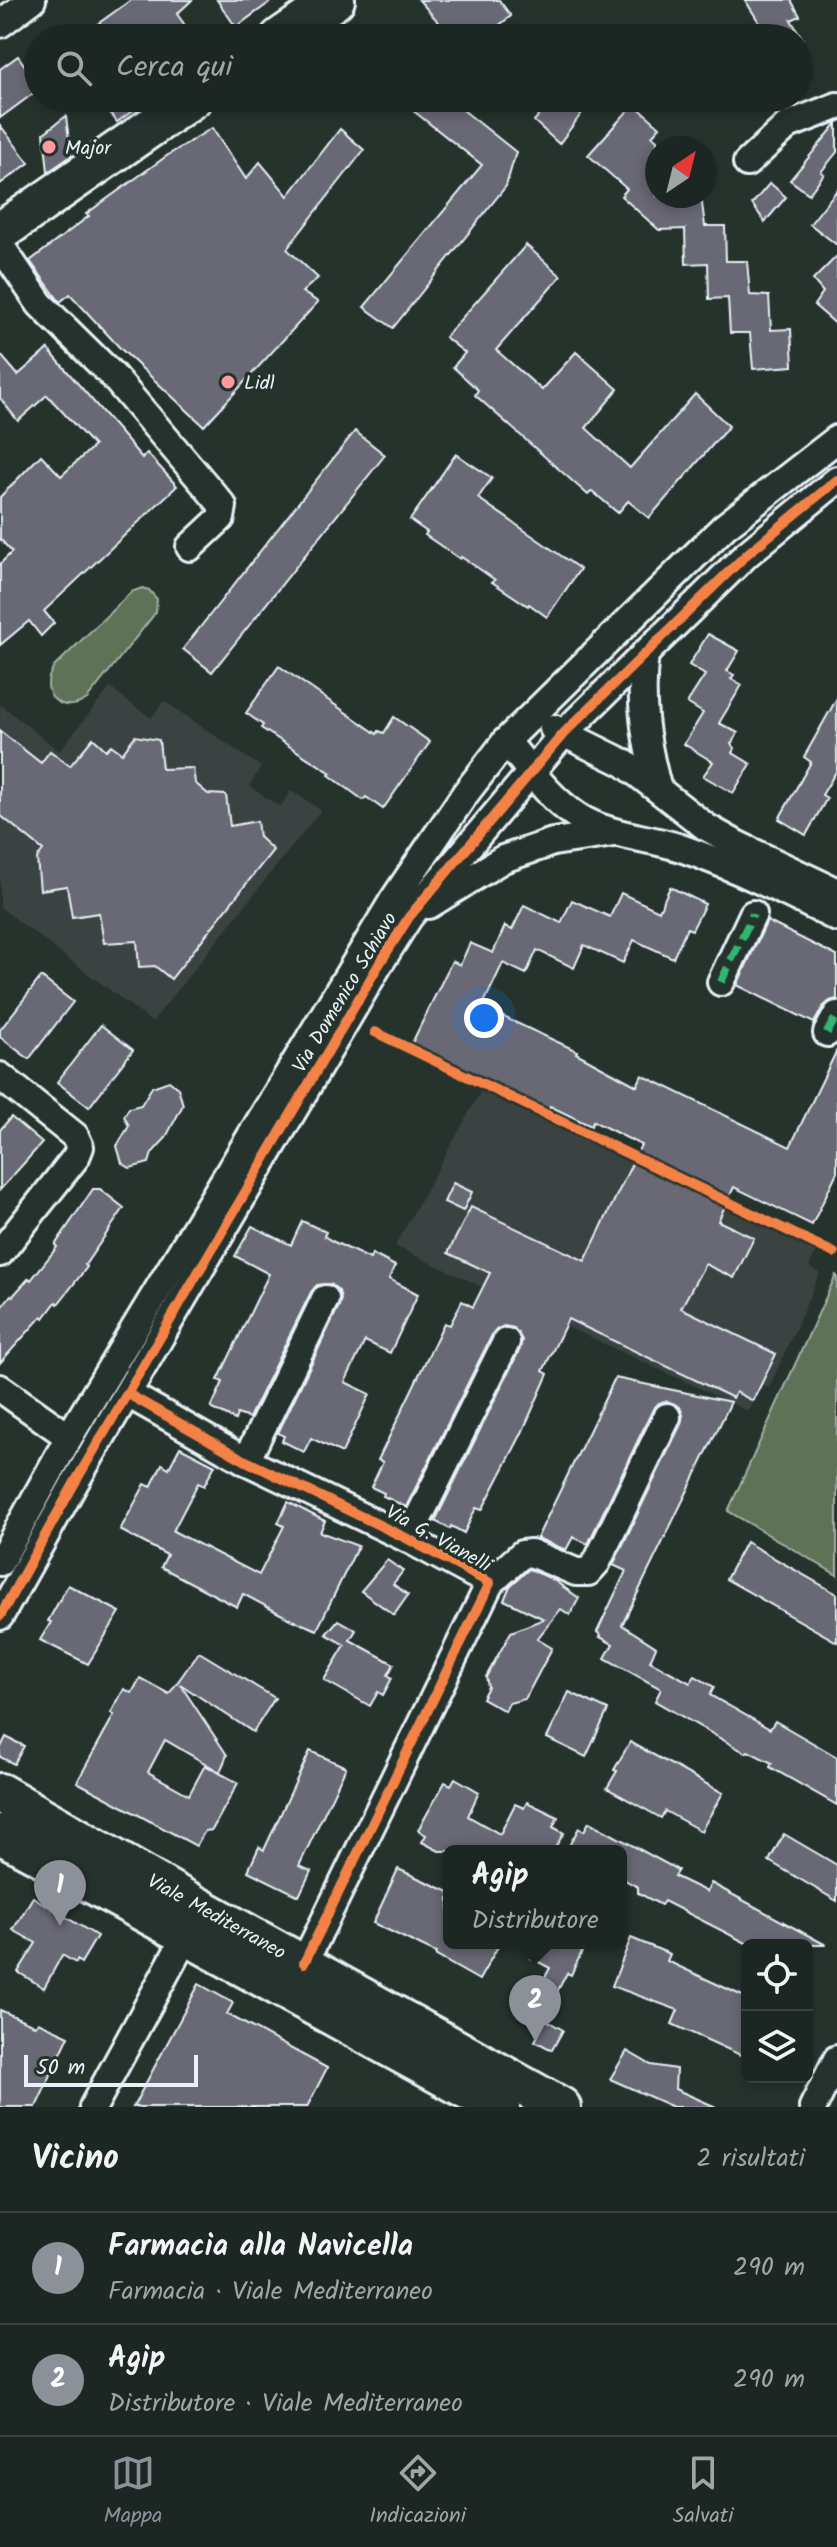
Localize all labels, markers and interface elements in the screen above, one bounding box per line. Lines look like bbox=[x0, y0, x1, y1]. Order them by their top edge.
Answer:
search box bbox=[24, 24, 813, 112]
text: Cerca qui bbox=[116, 44, 233, 92]
icon: search bbox=[52, 46, 96, 90]
place label: Major bbox=[65, 133, 112, 165]
north arrow bbox=[645, 136, 717, 208]
marker: Major bbox=[40, 138, 58, 156]
place label: Lidl bbox=[244, 368, 275, 400]
marker: Lidl bbox=[219, 373, 237, 391]
street label: Via Domenico Schiavo bbox=[285, 906, 407, 1080]
your location bbox=[464, 998, 504, 1038]
street label: Via G. Vianelli bbox=[379, 1497, 498, 1583]
popup bbox=[443, 1845, 627, 1949]
text: Agip bbox=[471, 1852, 529, 1900]
pin: 1 bbox=[34, 1860, 86, 1926]
street label: Viale Mediterraneo bbox=[141, 1866, 291, 1969]
text: Distributore bbox=[471, 1900, 599, 1942]
map controls bbox=[741, 1939, 813, 2083]
button: locate bbox=[741, 1939, 813, 2011]
pin: 2 bbox=[509, 1975, 561, 2041]
button: layers bbox=[741, 2011, 813, 2083]
scale bar bbox=[24, 2051, 198, 2087]
text: 50 m bbox=[36, 2051, 85, 2086]
text: Vicino bbox=[32, 2132, 119, 2186]
text: 2 risultati bbox=[696, 2138, 805, 2180]
text: Farmacia alla Navicella bbox=[108, 2223, 413, 2271]
text: 1 bbox=[54, 2247, 62, 2289]
text: 290 m bbox=[733, 2247, 805, 2289]
text: Farmacia · Viale Mediterraneo bbox=[108, 2271, 433, 2313]
text: Agip bbox=[108, 2335, 165, 2383]
text: 2 bbox=[50, 2359, 66, 2401]
text: 290 m bbox=[733, 2359, 805, 2401]
text: Distributore · Viale Mediterraneo bbox=[108, 2383, 463, 2425]
tab: Mappa bbox=[103, 2451, 162, 2534]
tab: Indicazioni bbox=[369, 2451, 466, 2534]
tab: Salvati bbox=[673, 2451, 734, 2534]

